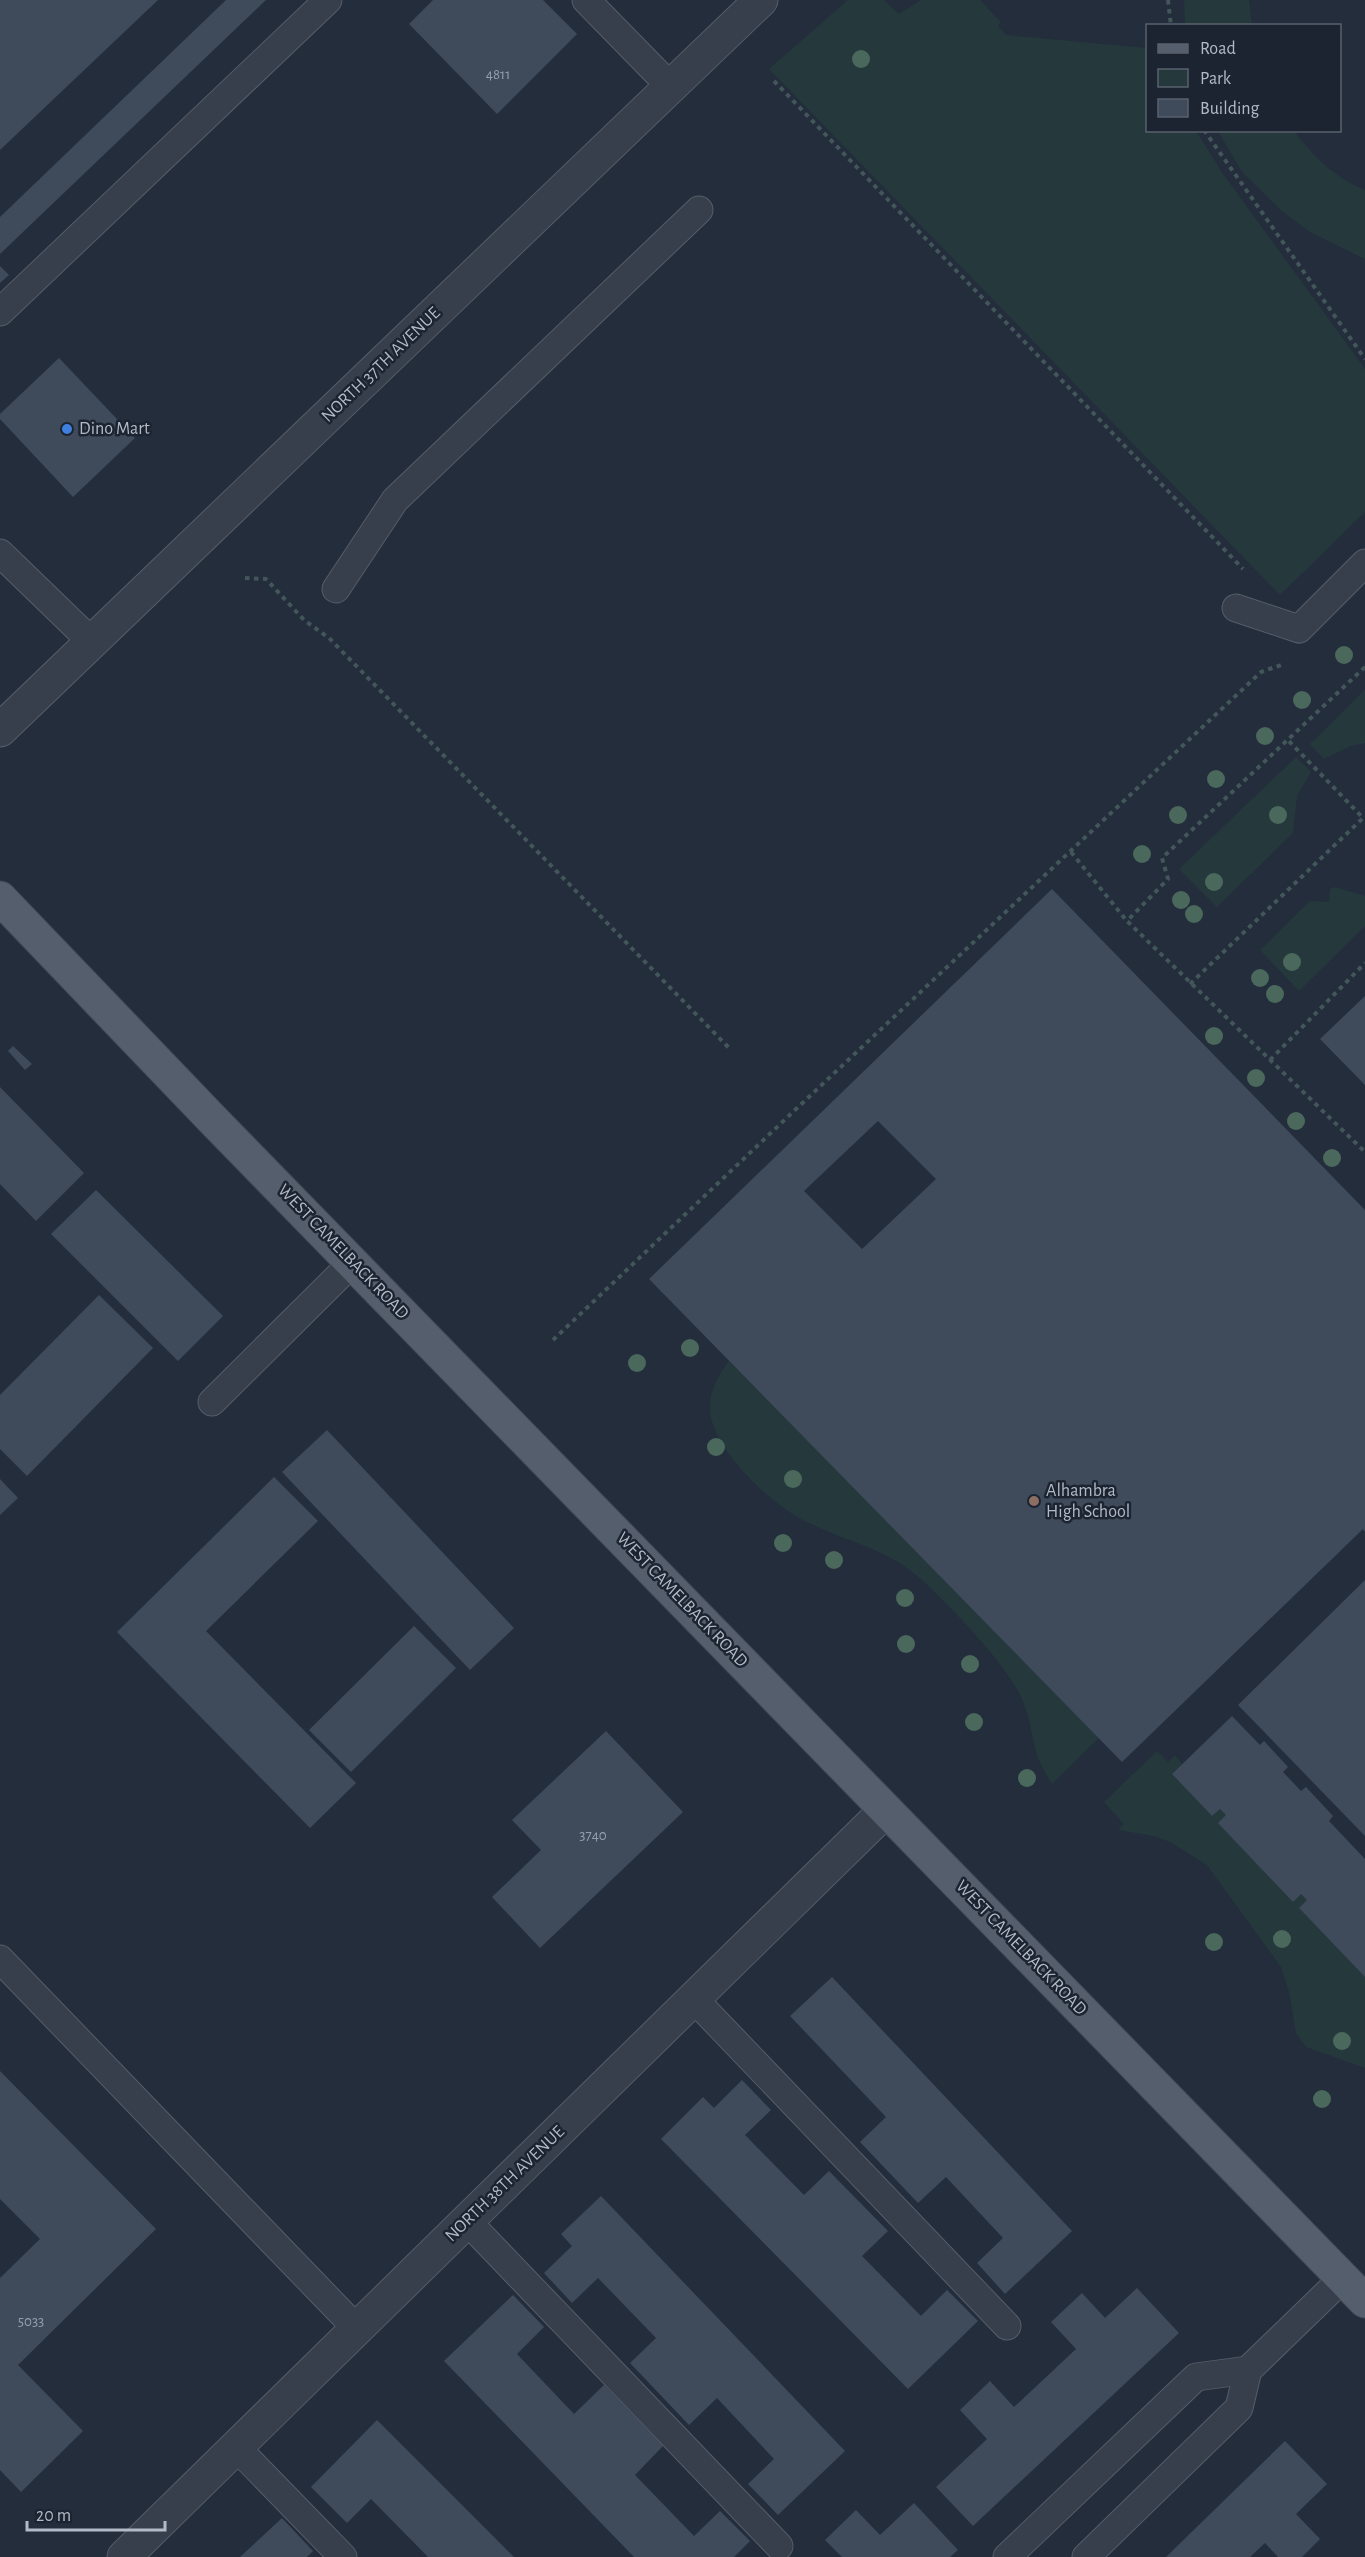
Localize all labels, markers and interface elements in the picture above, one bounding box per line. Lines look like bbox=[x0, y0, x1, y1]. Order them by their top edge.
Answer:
legend bbox=[1146, 24, 1341, 132]
text: Road bbox=[1200, 40, 1236, 58]
house number: 4811 bbox=[486, 67, 510, 82]
text: Park bbox=[1200, 70, 1232, 88]
text: Building bbox=[1200, 100, 1260, 118]
street label: NORTH 37TH AVENUE bbox=[318, 304, 444, 426]
place label: Dino Mart bbox=[79, 420, 150, 438]
marker: Dino Mart bbox=[60, 422, 74, 436]
street label: WEST CAMELBACK ROAD bbox=[274, 1181, 412, 1323]
place label: Alhambra High School bbox=[1046, 1482, 1130, 1521]
marker: Alhambra High School bbox=[1027, 1494, 1041, 1508]
street label: WEST CAMELBACK ROAD bbox=[613, 1529, 751, 1671]
house number: 3740 bbox=[579, 1828, 607, 1843]
street label: WEST CAMELBACK ROAD bbox=[952, 1877, 1090, 2019]
street label: NORTH 38TH AVENUE bbox=[442, 2122, 568, 2245]
house number: 5033 bbox=[18, 2314, 44, 2329]
scale bar bbox=[27, 2494, 165, 2532]
text: 20 m bbox=[36, 2507, 71, 2525]

